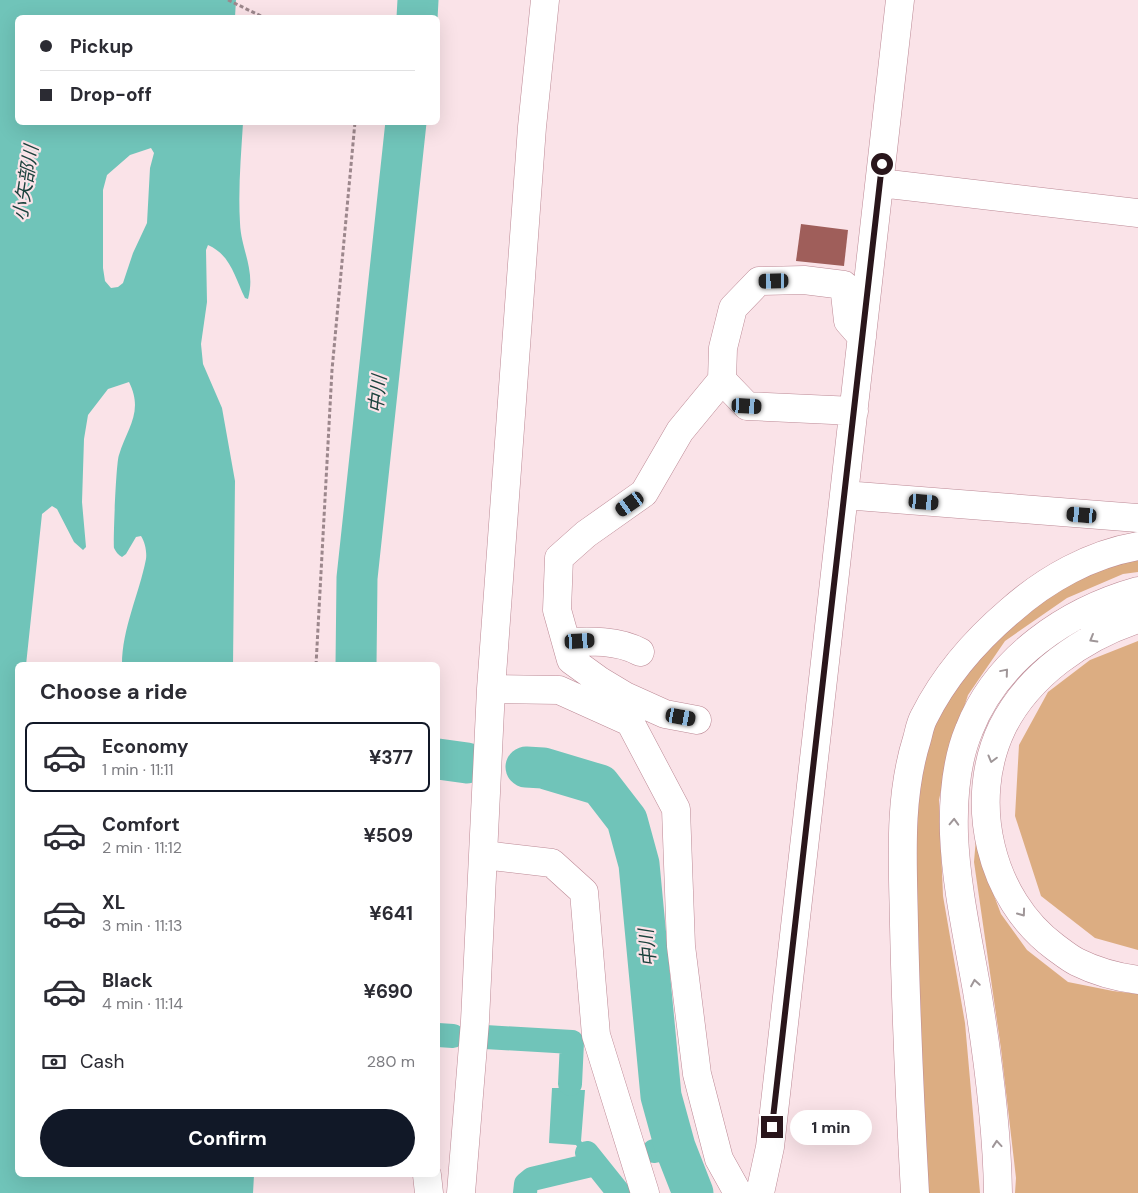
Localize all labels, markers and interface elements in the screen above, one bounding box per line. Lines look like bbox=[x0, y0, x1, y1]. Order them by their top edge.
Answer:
text: Pickup bbox=[70, 34, 134, 59]
text: Drop-off bbox=[70, 82, 152, 107]
water label: 小矢部川 bbox=[7, 142, 44, 223]
route start bbox=[871, 153, 893, 175]
car bbox=[758, 273, 789, 289]
water label: 中川 bbox=[363, 372, 392, 414]
car bbox=[731, 398, 762, 414]
car bbox=[613, 489, 646, 519]
car bbox=[908, 493, 939, 511]
car bbox=[1066, 506, 1097, 524]
car bbox=[564, 633, 595, 649]
one-way arrow bbox=[1090, 633, 1099, 643]
one-way arrow bbox=[1000, 669, 1009, 678]
text: Choose a ride bbox=[40, 677, 188, 706]
car bbox=[664, 707, 697, 727]
text: Economy bbox=[102, 734, 189, 759]
icon: car bbox=[42, 735, 87, 780]
text: ¥377 bbox=[369, 745, 413, 770]
one-way arrow bbox=[987, 755, 997, 763]
text: 1 min · 11:11 bbox=[102, 759, 173, 780]
text: Comfort bbox=[102, 812, 180, 837]
icon: car bbox=[42, 813, 87, 858]
one-way arrow bbox=[949, 818, 960, 826]
text: ¥509 bbox=[363, 823, 413, 848]
text: 2 min · 11:12 bbox=[102, 837, 182, 858]
text: XL bbox=[102, 890, 125, 915]
icon: car bbox=[42, 891, 87, 936]
text: ¥641 bbox=[369, 901, 413, 926]
one-way arrow bbox=[1016, 907, 1024, 916]
text: 3 min · 11:13 bbox=[102, 915, 182, 936]
water label: 中川 bbox=[633, 926, 662, 968]
text: Black bbox=[102, 968, 153, 993]
icon: car bbox=[42, 969, 87, 1014]
text: ¥690 bbox=[364, 979, 413, 1004]
one-way arrow bbox=[971, 979, 981, 988]
text: 4 min · 11:14 bbox=[102, 993, 183, 1014]
icon: cash bbox=[40, 1048, 68, 1076]
text: Cash bbox=[80, 1049, 124, 1074]
text: 280 m bbox=[367, 1051, 415, 1072]
button: Confirm bbox=[40, 1109, 415, 1167]
callout: 1 min bbox=[790, 1110, 872, 1144]
route end bbox=[761, 1116, 783, 1138]
text: 1 min bbox=[812, 1117, 850, 1138]
one-way arrow bbox=[991, 1140, 1002, 1148]

